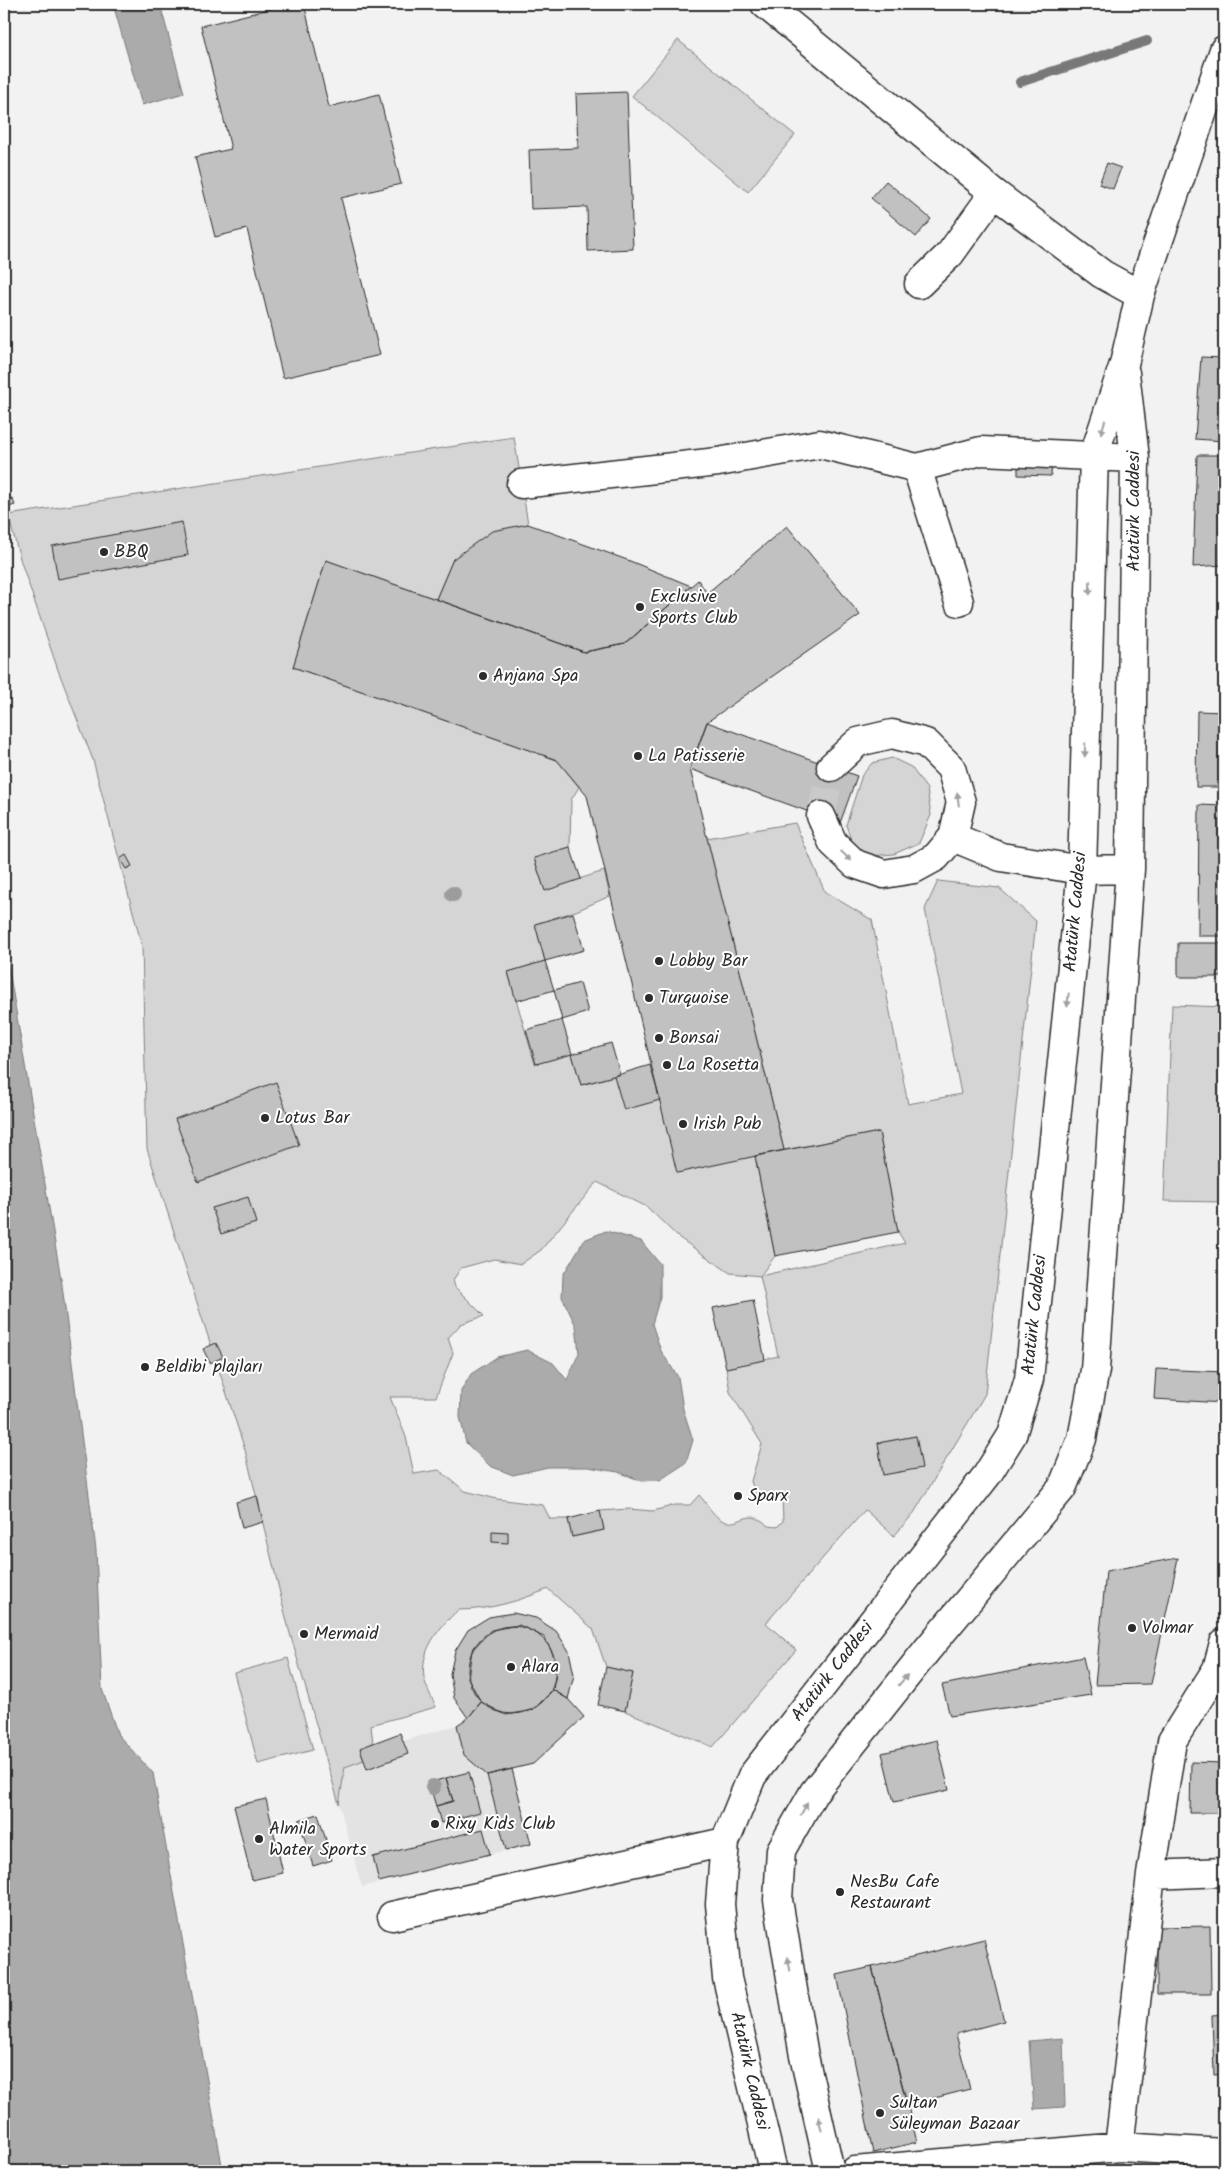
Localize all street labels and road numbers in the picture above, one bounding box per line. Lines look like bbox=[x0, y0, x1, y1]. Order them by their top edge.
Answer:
street label: Atatürk Caddesi bbox=[1120, 450, 1149, 571]
street label: Atatürk Caddesi bbox=[1056, 850, 1096, 973]
street label: Atatürk Caddesi bbox=[1014, 1253, 1056, 1377]
street label: Atatürk Caddesi bbox=[784, 1615, 882, 1729]
street label: Atatürk Caddesi bbox=[721, 2009, 777, 2134]

